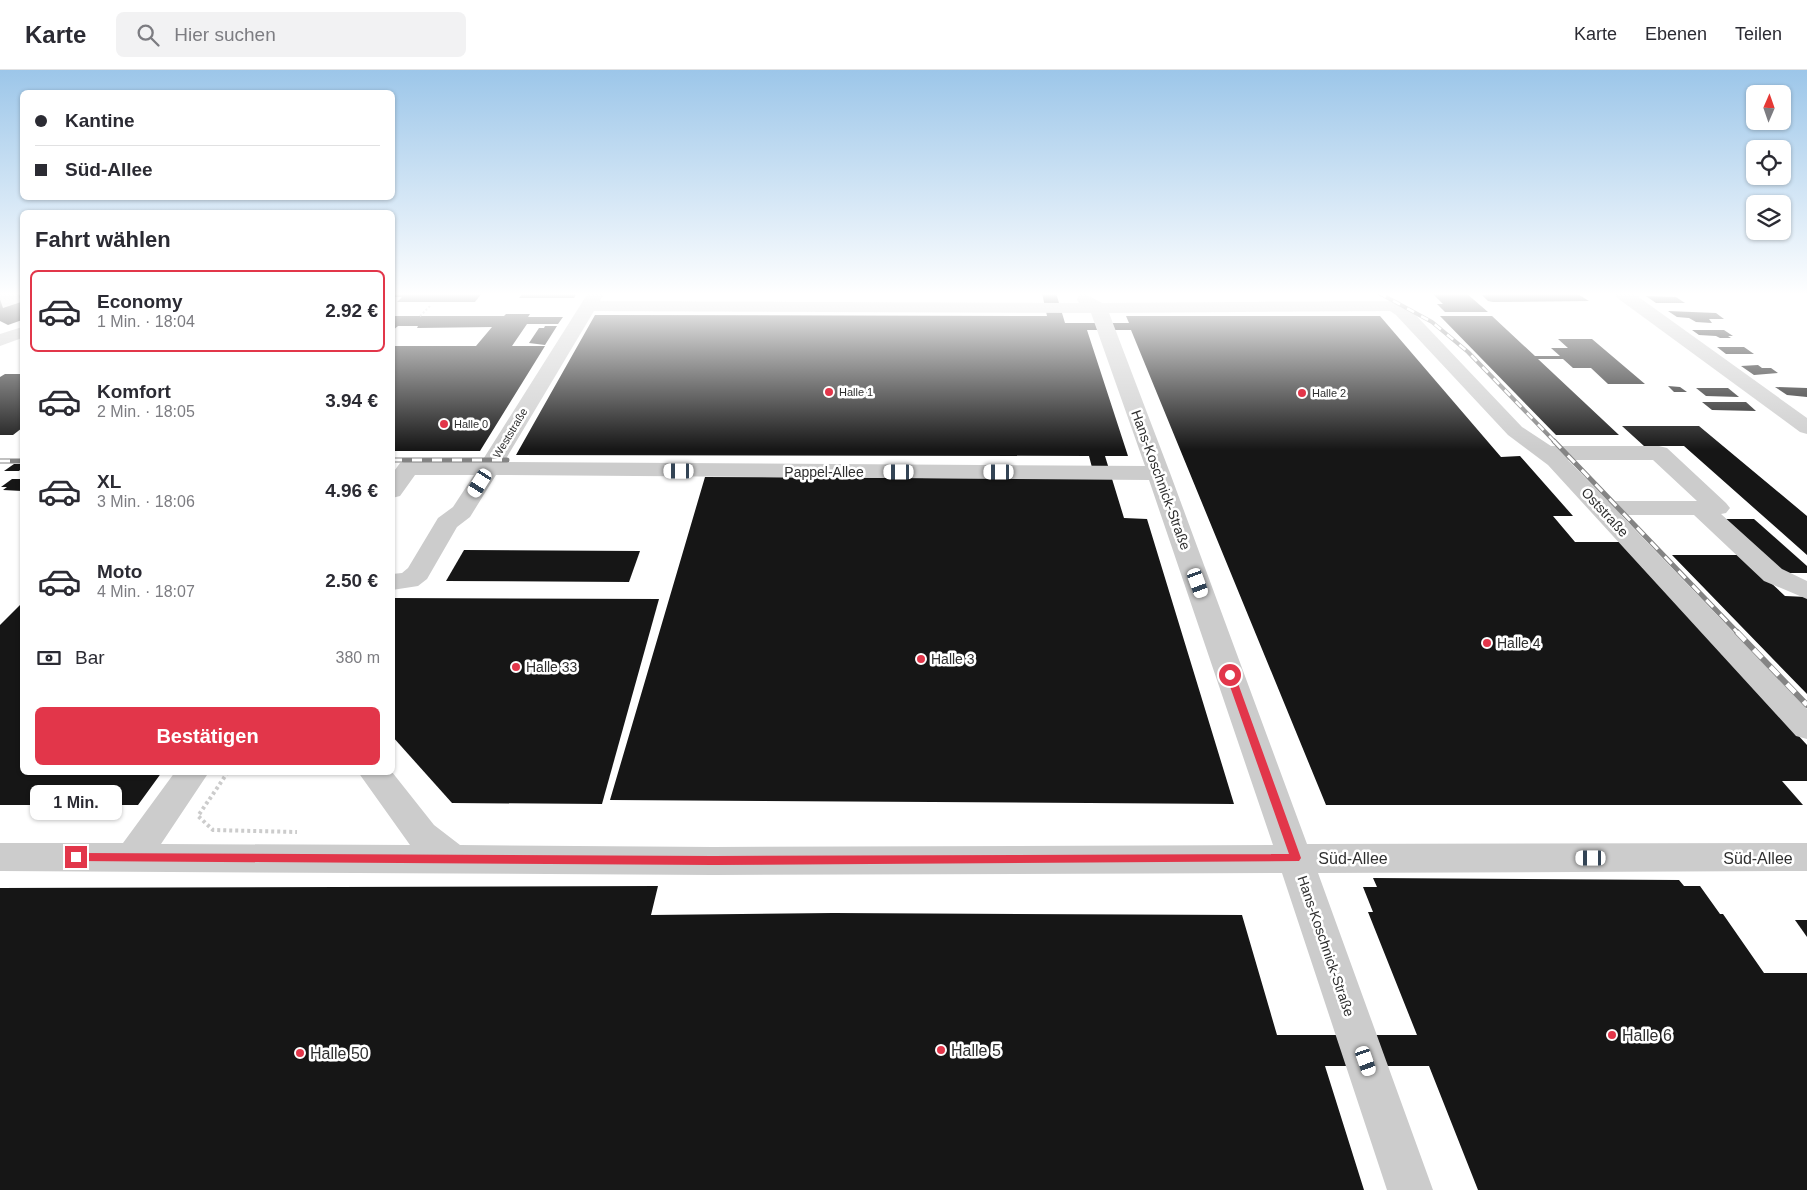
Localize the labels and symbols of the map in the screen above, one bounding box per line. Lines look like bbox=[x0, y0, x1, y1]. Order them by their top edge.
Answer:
north arrow bbox=[1746, 85, 1791, 130]
marker: Halle 1 bbox=[823, 386, 835, 398]
place label: Halle 1 bbox=[839, 386, 873, 398]
marker: Halle 2 bbox=[1296, 387, 1308, 399]
place label: Halle 2 bbox=[1312, 387, 1346, 399]
street label: Weststraße bbox=[490, 406, 530, 460]
street label: Hans-Koschnick-Straße bbox=[1128, 408, 1194, 552]
marker: Halle 0 bbox=[438, 418, 450, 430]
place label: Halle 0 bbox=[454, 418, 488, 430]
car bbox=[664, 464, 694, 479]
street label: Pappel-Allee bbox=[784, 464, 864, 480]
car bbox=[884, 465, 914, 480]
car bbox=[984, 465, 1014, 480]
car bbox=[465, 466, 494, 500]
street label: Oststraße bbox=[1578, 484, 1632, 540]
car bbox=[1185, 566, 1210, 600]
place label: Halle 4 bbox=[1497, 635, 1541, 651]
marker: Halle 4 bbox=[1481, 637, 1493, 649]
place label: Halle 3 bbox=[931, 651, 975, 667]
marker: Halle 3 bbox=[915, 653, 927, 665]
place label: Halle 33 bbox=[526, 659, 578, 675]
marker: Halle 33 bbox=[510, 661, 522, 673]
route start bbox=[1219, 664, 1241, 686]
callout: 1 Min. bbox=[30, 784, 122, 820]
route end bbox=[65, 846, 87, 868]
street label: Süd-Allee bbox=[1318, 850, 1388, 867]
street label: Süd-Allee bbox=[1723, 850, 1793, 867]
car bbox=[1576, 851, 1606, 866]
street label: Hans-Koschnick-Straße bbox=[1294, 874, 1358, 1019]
place label: Halle 6 bbox=[1622, 1027, 1672, 1044]
marker: Halle 6 bbox=[1606, 1029, 1618, 1041]
place label: Halle 5 bbox=[951, 1042, 1001, 1059]
marker: Halle 5 bbox=[935, 1044, 947, 1056]
car bbox=[1354, 1044, 1377, 1078]
place label: Halle 50 bbox=[310, 1045, 369, 1062]
marker: Halle 50 bbox=[294, 1047, 306, 1059]

